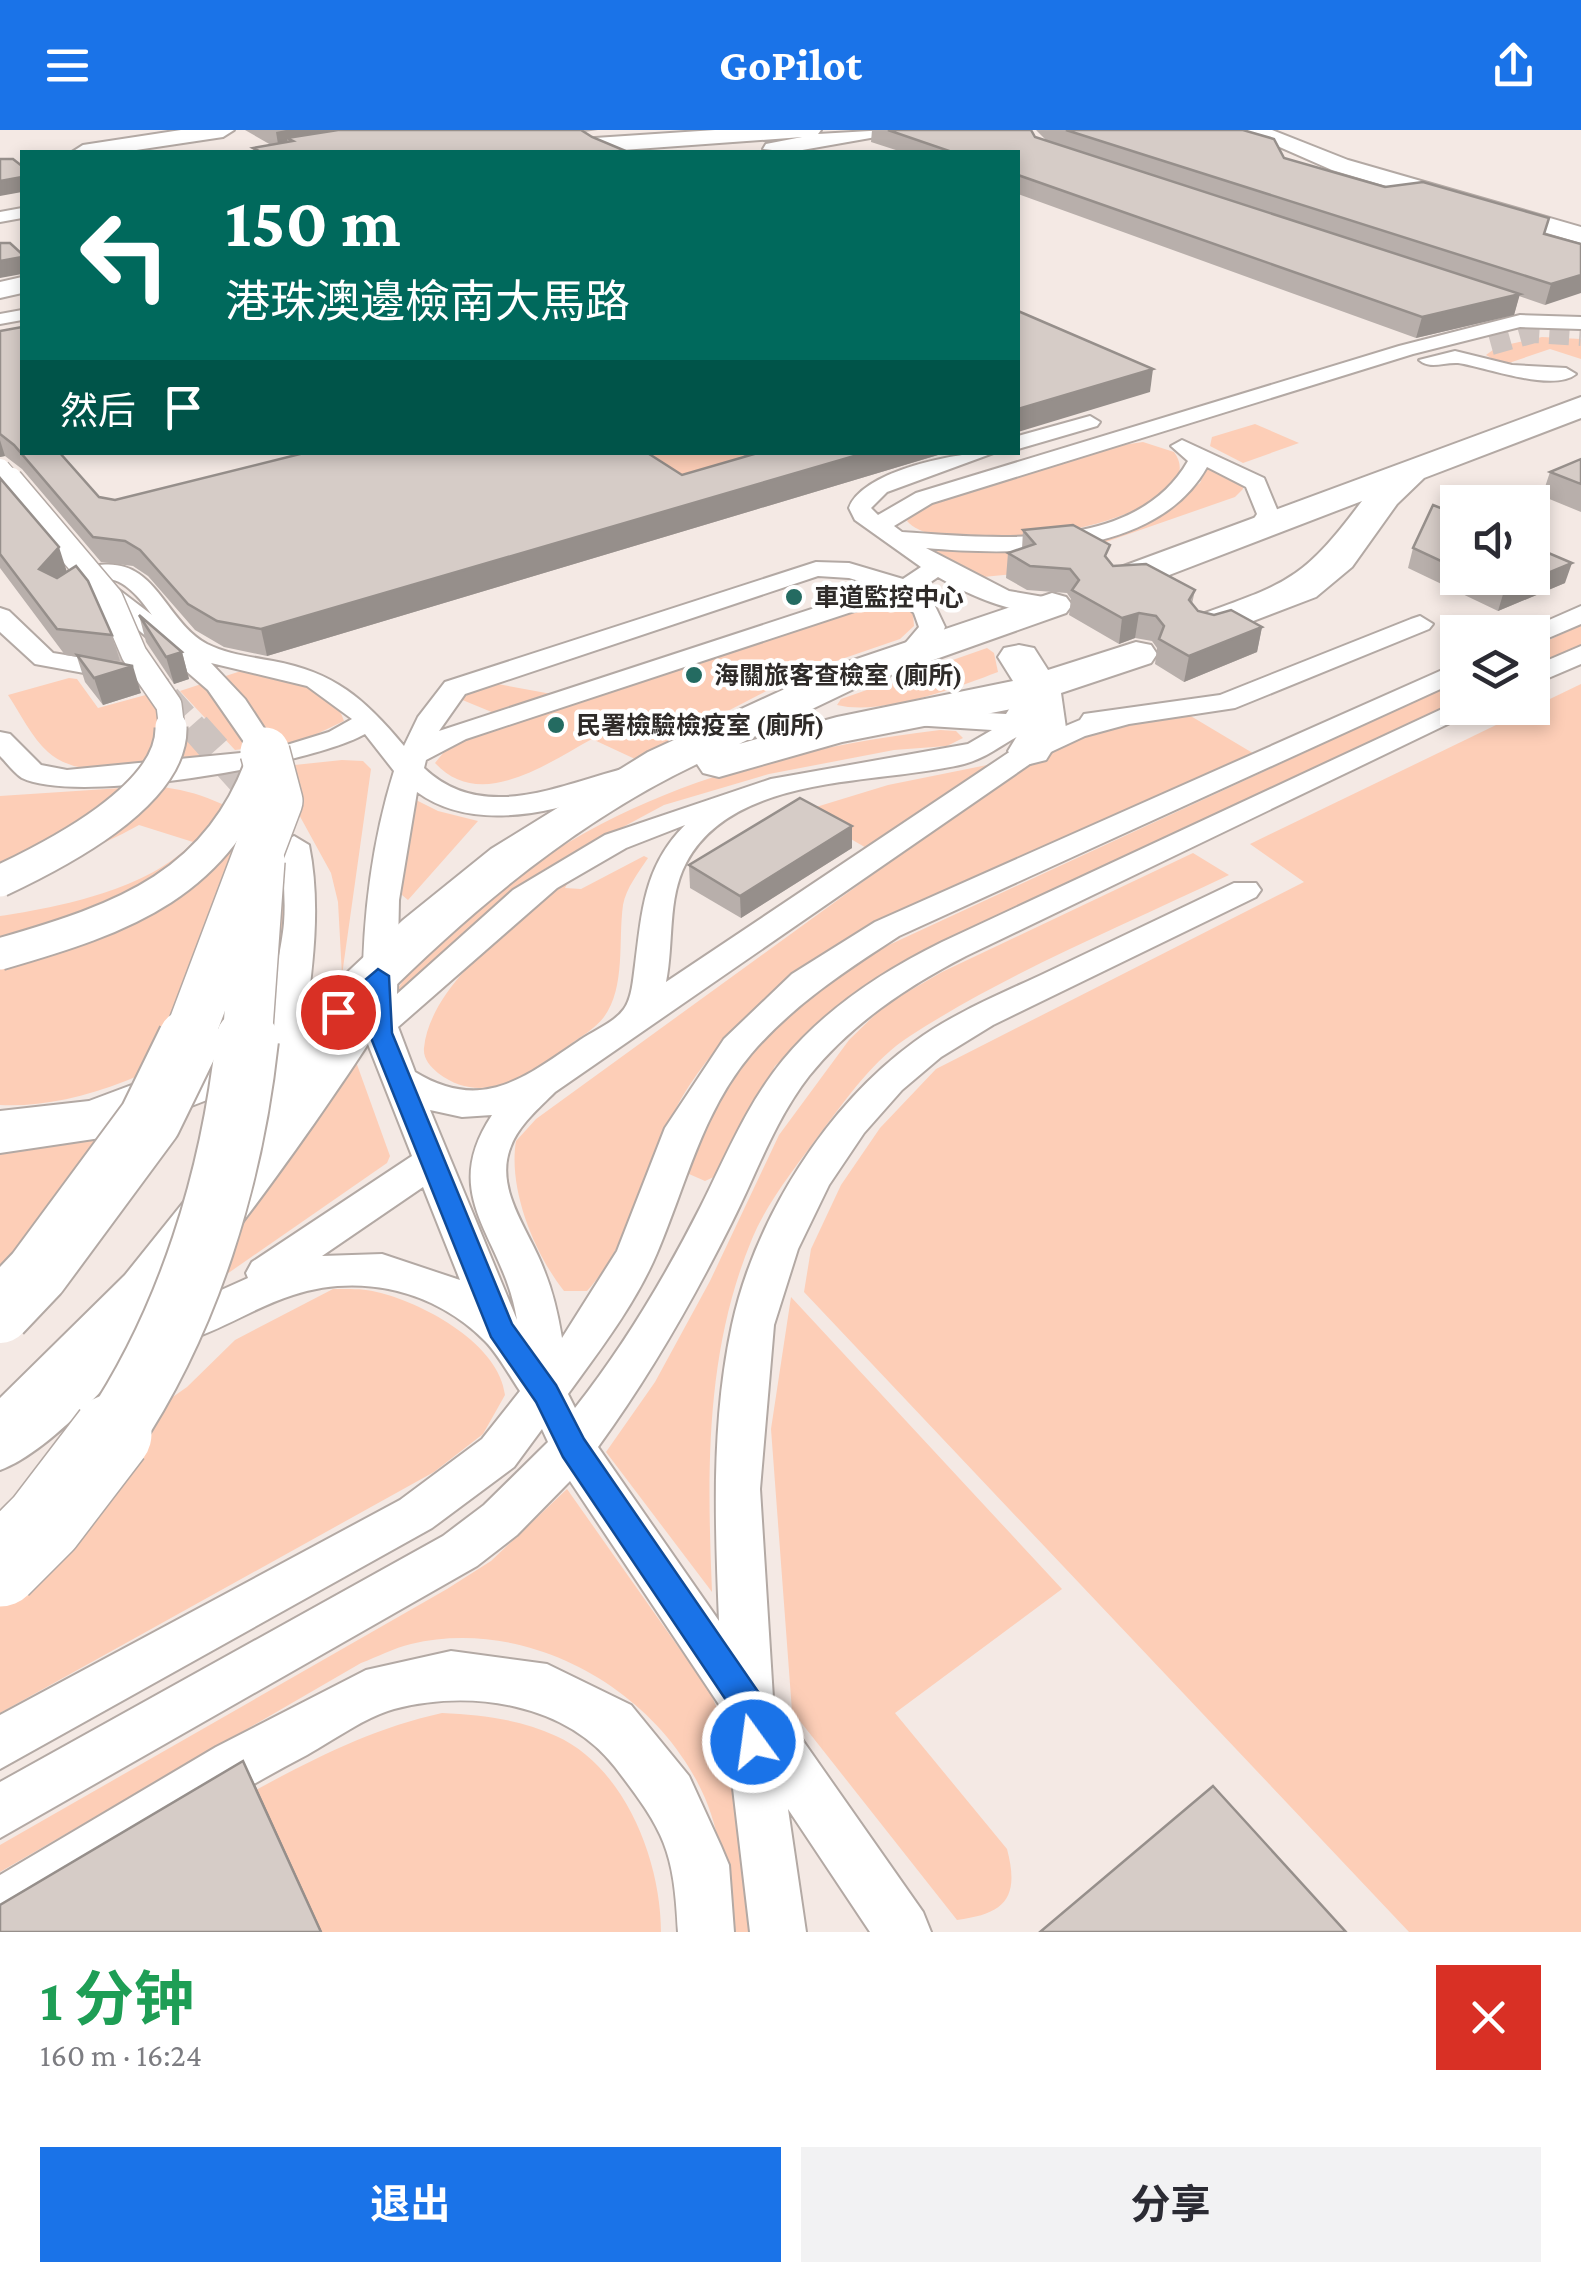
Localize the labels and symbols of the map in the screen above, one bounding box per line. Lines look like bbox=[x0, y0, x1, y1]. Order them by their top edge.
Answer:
place label: 車道監控中心 bbox=[814, 584, 964, 611]
marker: 車道監控中心 bbox=[783, 586, 805, 608]
place label: 海關旅客查檢室 (廁所) bbox=[714, 662, 963, 690]
marker: 海關旅客查檢室 (廁所) bbox=[683, 664, 705, 686]
place label: 民署檢驗檢疫室 (廁所) bbox=[576, 712, 825, 740]
marker: 民署檢驗檢疫室 (廁所) bbox=[545, 714, 567, 736]
pin bbox=[296, 970, 381, 1055]
position arrow bbox=[701, 1690, 805, 1794]

